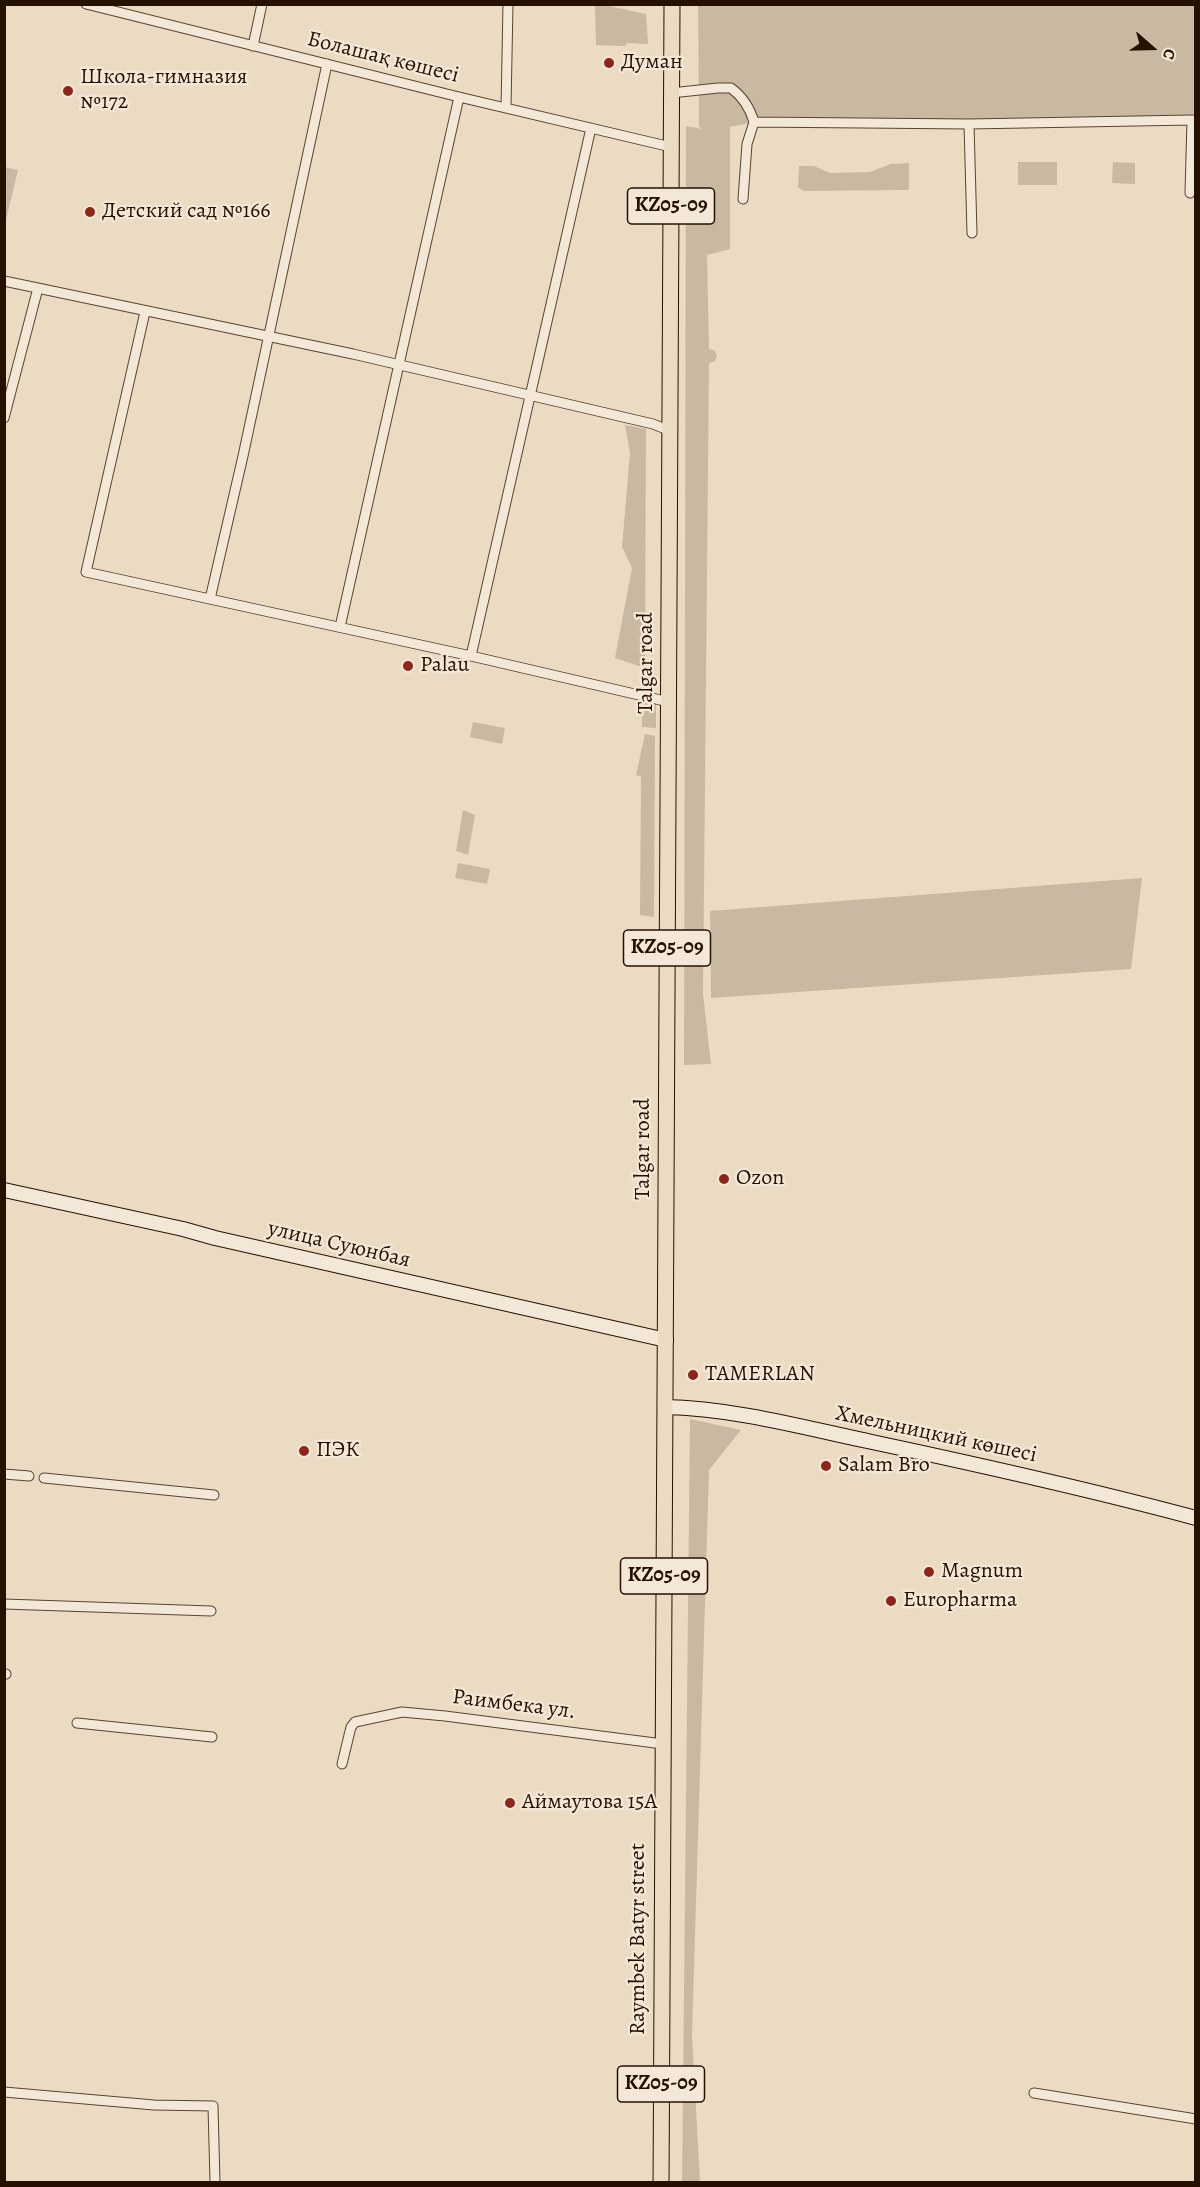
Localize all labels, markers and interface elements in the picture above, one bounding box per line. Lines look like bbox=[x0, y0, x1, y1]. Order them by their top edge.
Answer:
north arrow bbox=[1122, 18, 1182, 78]
street label: Болашақ көшесі bbox=[304, 26, 462, 90]
text: С bbox=[1157, 46, 1181, 63]
place label: Думан bbox=[621, 50, 683, 76]
marker: Думан bbox=[602, 56, 616, 70]
place label: Школа-гимназия №172 bbox=[80, 65, 247, 116]
marker: Школа-гимназия №172 bbox=[61, 84, 75, 98]
road number: KZ05-09 bbox=[628, 188, 714, 224]
place label: Детский сад №166 bbox=[102, 199, 270, 225]
marker: Детский сад №166 bbox=[83, 205, 97, 219]
street label: Talgar road bbox=[634, 612, 660, 714]
place label: Palau bbox=[420, 653, 469, 679]
marker: Palau bbox=[401, 659, 415, 673]
road number: KZ05-09 bbox=[624, 930, 710, 966]
street label: Talgar road bbox=[631, 1098, 657, 1200]
place label: Ozon bbox=[736, 1166, 784, 1192]
marker: Ozon bbox=[717, 1172, 731, 1186]
street label: улица Суюнбая bbox=[265, 1216, 413, 1274]
place label: TAMERLAN bbox=[705, 1362, 815, 1388]
marker: TAMERLAN bbox=[686, 1368, 700, 1382]
street label: Хмельницкий көшесі bbox=[833, 1401, 1039, 1469]
place label: ПЭК bbox=[316, 1438, 359, 1464]
marker: ПЭК bbox=[297, 1444, 311, 1458]
place label: Salam Bro bbox=[838, 1453, 930, 1479]
marker: Salam Bro bbox=[819, 1459, 833, 1473]
road number: KZ05-09 bbox=[620, 1558, 708, 1594]
place label: Magnum bbox=[941, 1559, 1023, 1585]
marker: Magnum bbox=[922, 1565, 936, 1579]
place label: Europharma bbox=[903, 1588, 1017, 1614]
marker: Europharma bbox=[884, 1594, 898, 1608]
street label: Раимбека ул. bbox=[451, 1684, 577, 1726]
place label: Аймаутова 15А bbox=[522, 1790, 657, 1816]
marker: Аймаутова 15А bbox=[503, 1796, 517, 1810]
street label: Raymbek Batyr street bbox=[626, 1843, 652, 2035]
road number: KZ05-09 bbox=[618, 2066, 704, 2102]

